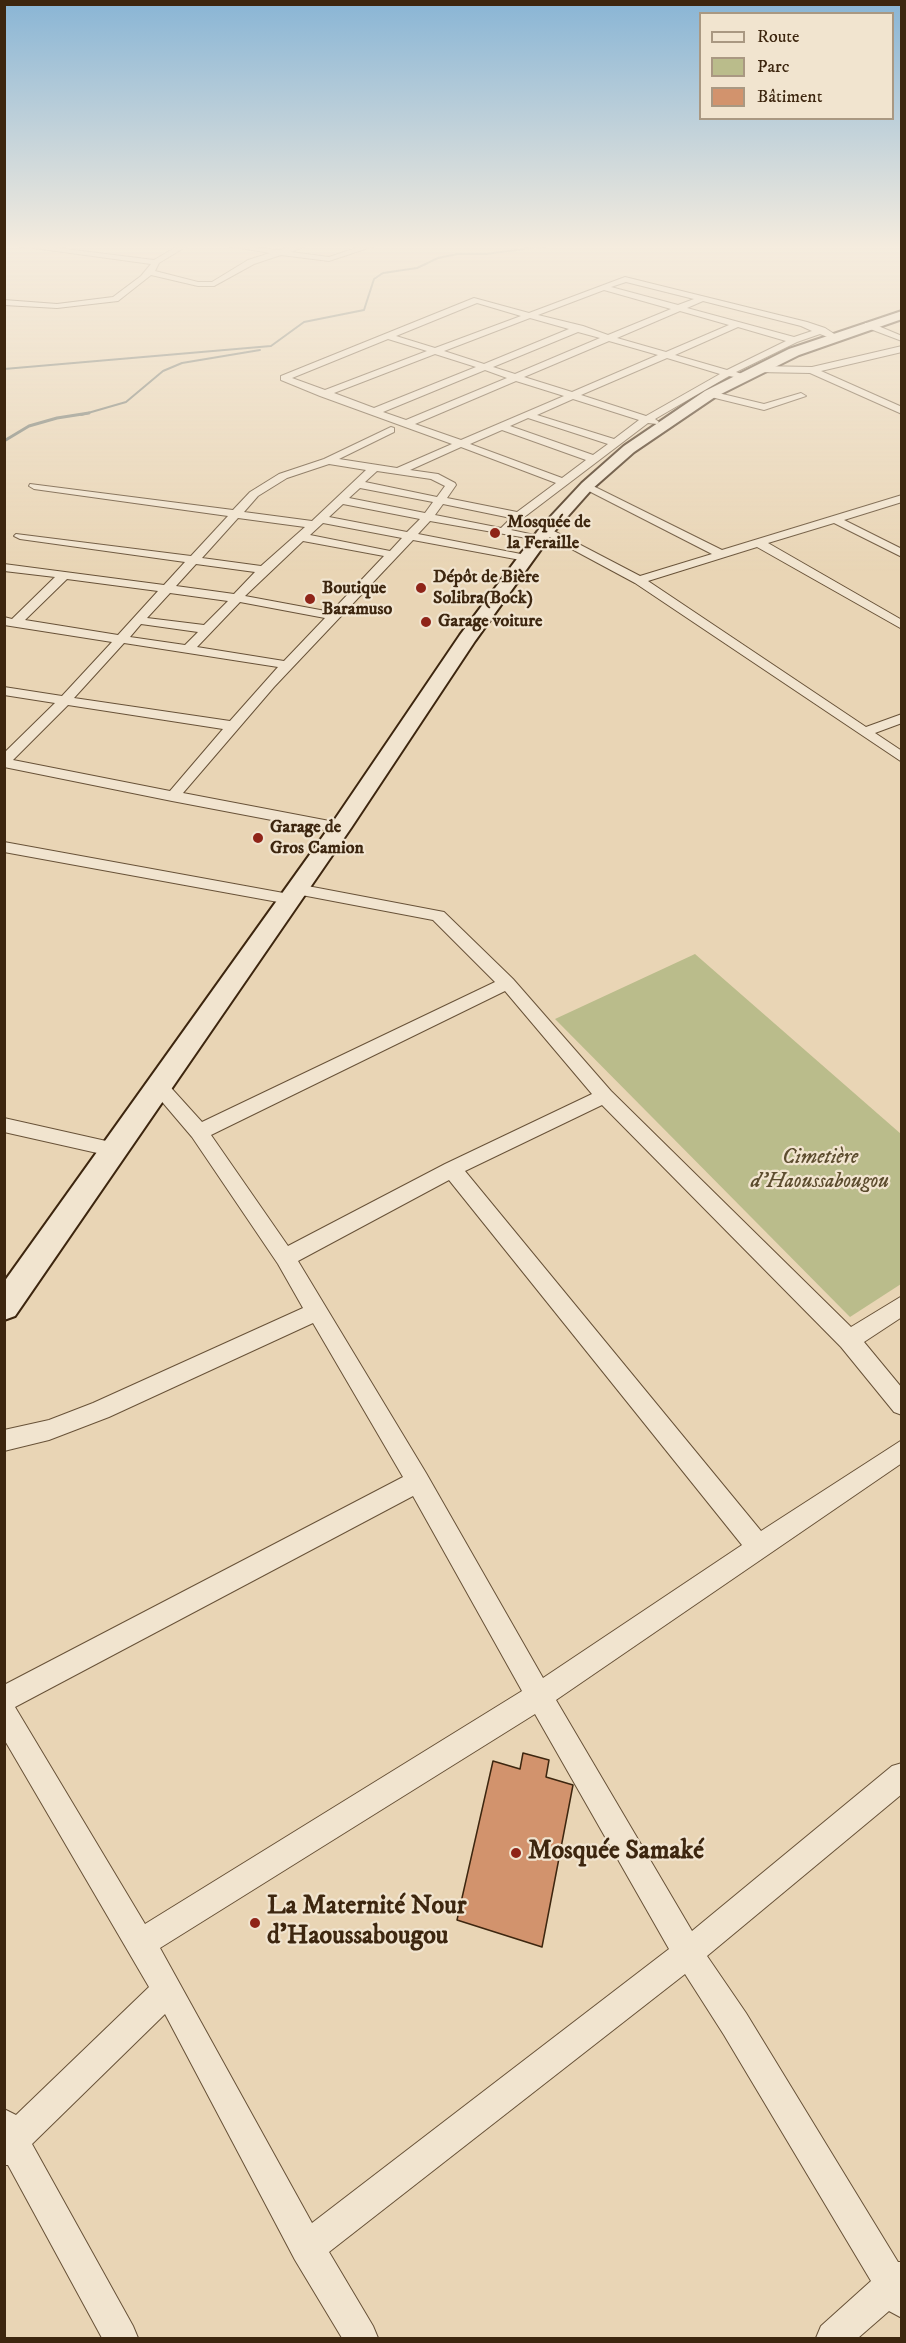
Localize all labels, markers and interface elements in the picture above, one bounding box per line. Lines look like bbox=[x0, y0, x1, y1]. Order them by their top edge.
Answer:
legend bbox=[699, 12, 894, 120]
text: Route bbox=[757, 26, 800, 48]
text: Parc bbox=[757, 56, 789, 78]
text: Bâtiment bbox=[757, 86, 822, 108]
place label: Mosquée de la Feraille bbox=[507, 512, 591, 554]
marker: Mosquée de la Feraille bbox=[488, 526, 502, 540]
place label: Dépôt de Bière Solibra(Bock) bbox=[433, 567, 539, 610]
place label: Boutique Baramuso bbox=[322, 578, 392, 620]
marker: Dépôt de Bière Solibra(Bock) bbox=[414, 581, 428, 595]
marker: Boutique Baramuso bbox=[303, 592, 317, 606]
place label: Garage voiture bbox=[438, 611, 542, 633]
marker: Garage voiture bbox=[419, 615, 433, 629]
place label: Garage de Gros Camion bbox=[270, 817, 364, 860]
marker: Garage de Gros Camion bbox=[251, 831, 265, 845]
park label: Cimetière d'Haoussabougou bbox=[751, 1146, 889, 1196]
place label: Mosquée Samaké bbox=[528, 1837, 704, 1869]
marker: Mosquée Samaké bbox=[509, 1846, 523, 1860]
place label: La Maternité Nour d'Haoussabougou bbox=[267, 1892, 466, 1954]
marker: La Maternité Nour d'Haoussabougou bbox=[248, 1916, 262, 1930]

